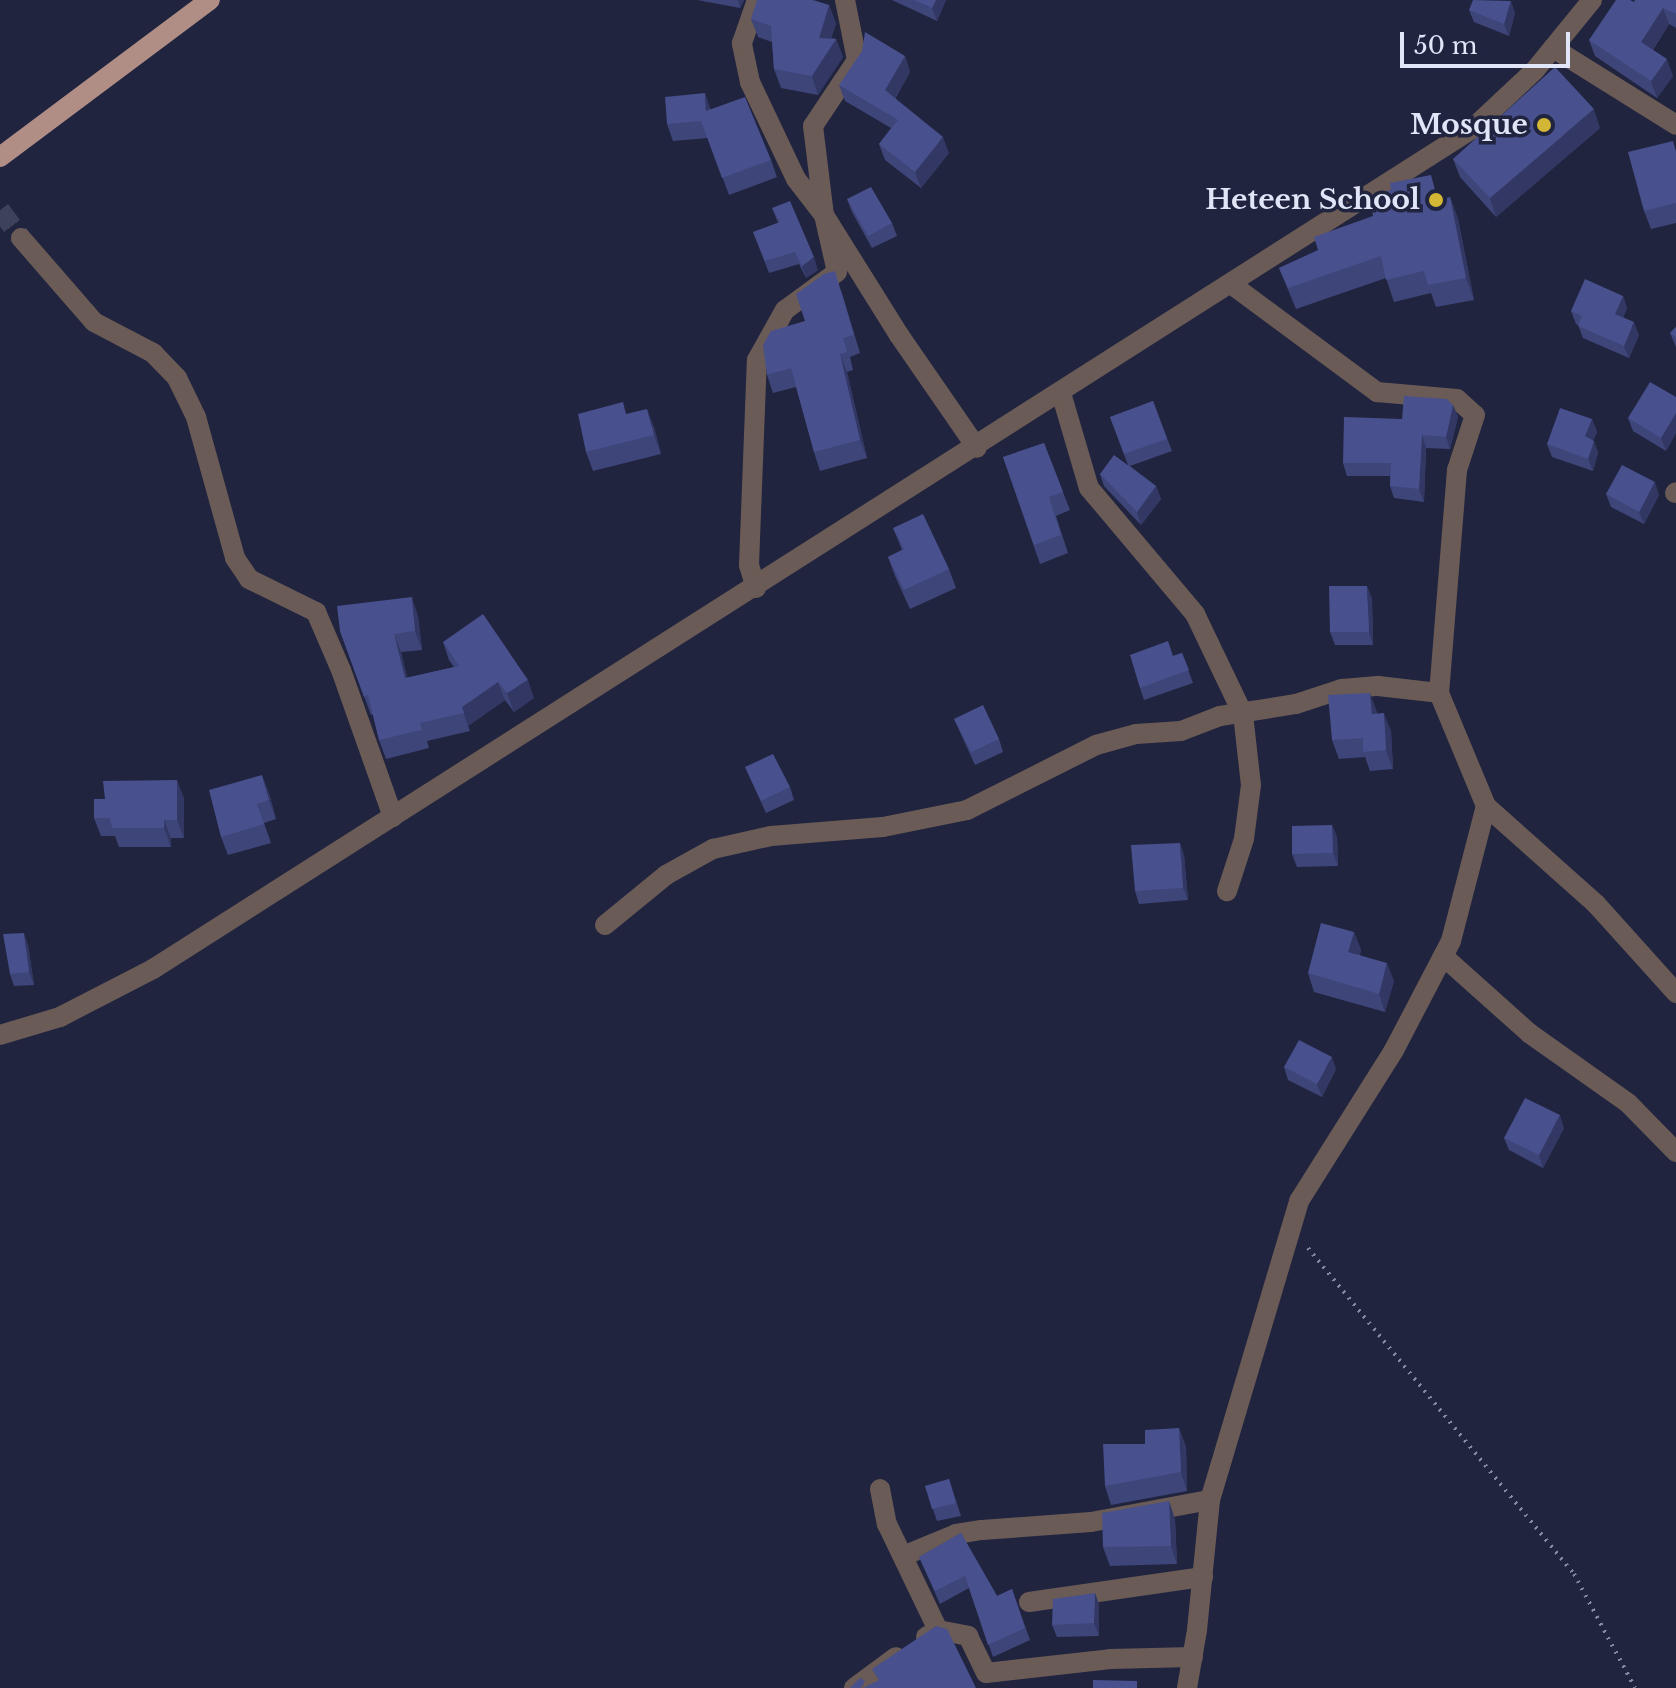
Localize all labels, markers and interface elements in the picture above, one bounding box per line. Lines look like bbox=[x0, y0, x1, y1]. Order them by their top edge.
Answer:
scale bar bbox=[1404, 16, 1574, 66]
text: 50 m bbox=[1414, 31, 1477, 60]
place label: Mosque bbox=[1410, 108, 1528, 142]
marker: Mosque bbox=[1535, 116, 1553, 134]
place label: Heteen School bbox=[1205, 183, 1420, 217]
marker: Heteen School bbox=[1427, 191, 1445, 209]

